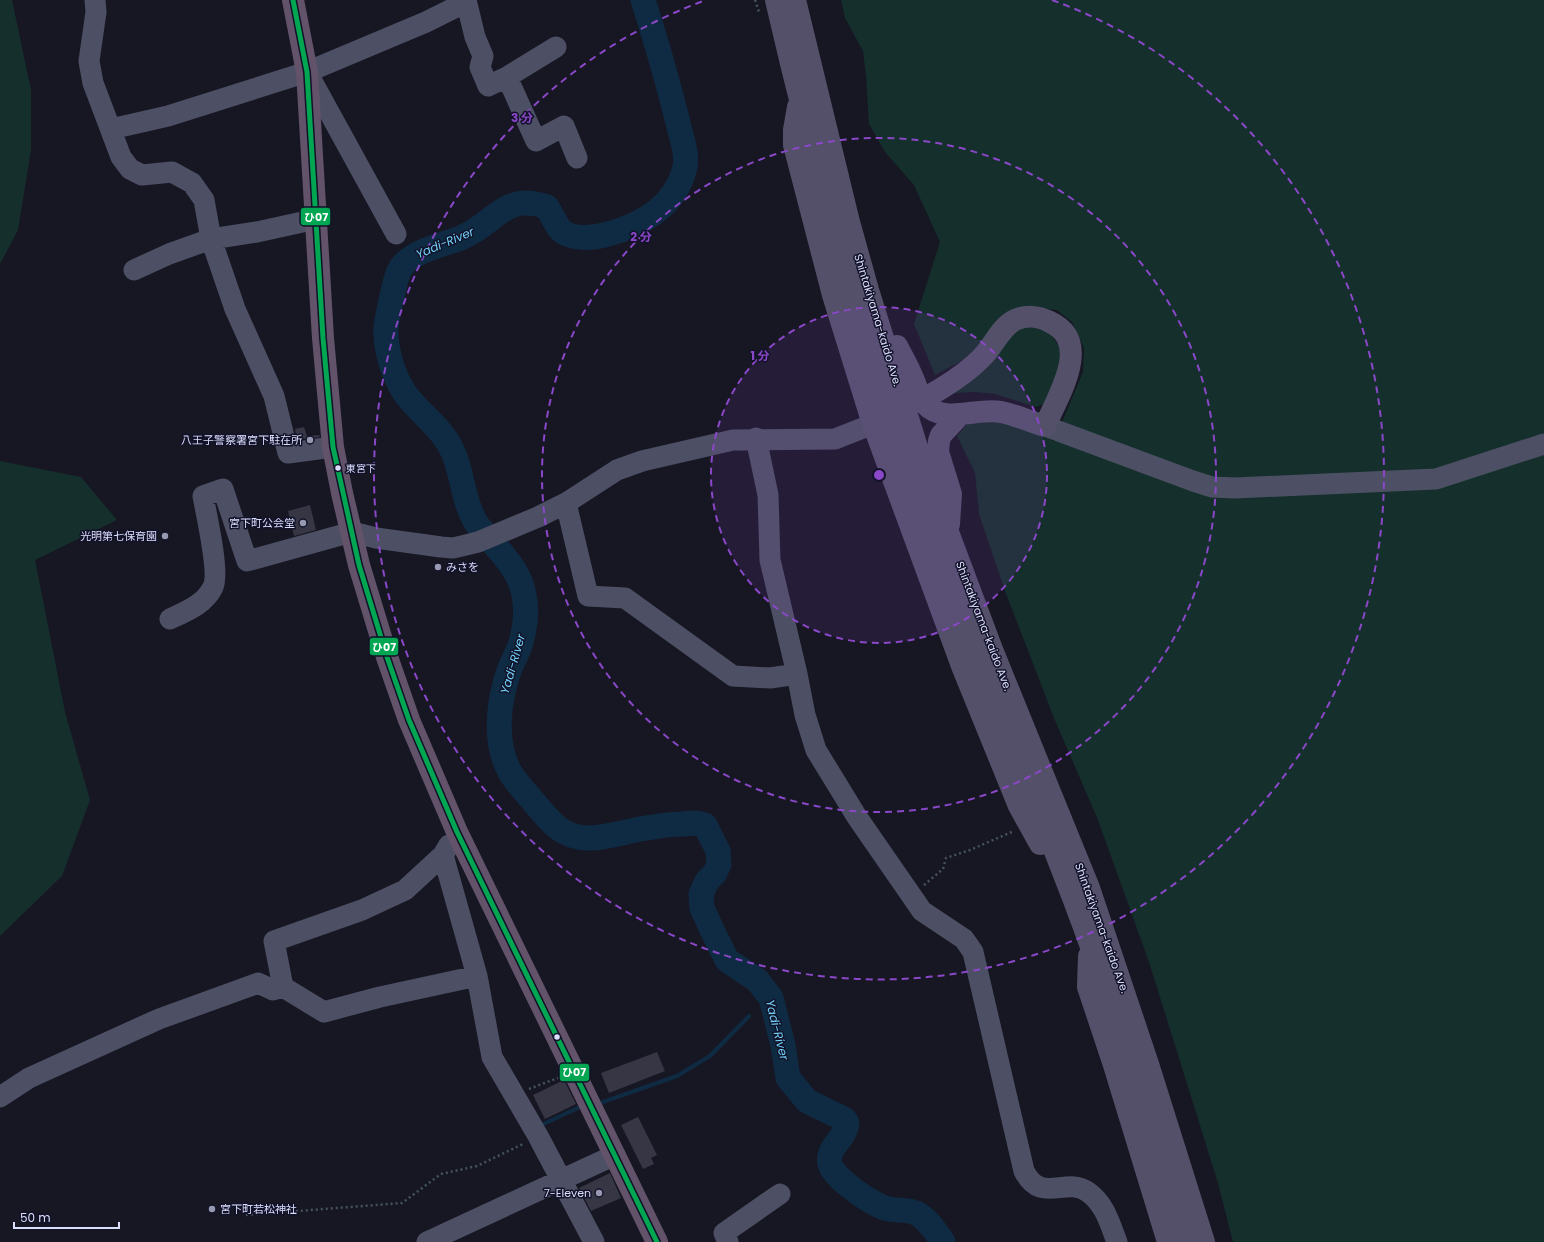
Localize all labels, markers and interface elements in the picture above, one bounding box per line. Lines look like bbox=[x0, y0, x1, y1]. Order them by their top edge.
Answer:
text: 3 分 bbox=[511, 109, 533, 126]
line badge: ひ07 bbox=[300, 207, 331, 226]
text: ひ07 bbox=[304, 209, 328, 225]
water label: Yadi-River bbox=[413, 222, 477, 262]
text: 2 分 bbox=[630, 228, 652, 245]
street label: Shintakiyama-kaido Ave. bbox=[850, 252, 906, 388]
text: 1 分 bbox=[750, 347, 770, 364]
place label: 八王子警察署宮下駐在所 bbox=[181, 432, 303, 448]
marker: 八王子警察署宮下駐在所 bbox=[305, 435, 315, 445]
place label: 東宮下 bbox=[346, 461, 376, 476]
marker: 東宮下 bbox=[333, 463, 343, 473]
centre of rings bbox=[872, 468, 886, 482]
place label: 宮下町公会堂 bbox=[229, 515, 295, 531]
marker: 宮下町公会堂 bbox=[298, 518, 308, 528]
place label: 光明第七保育園 bbox=[80, 528, 157, 544]
marker: 光明第七保育園 bbox=[160, 531, 170, 541]
place label: みさを bbox=[446, 559, 479, 575]
street label: Shintakiyama-kaido Ave. bbox=[952, 559, 1016, 693]
marker: みさを bbox=[433, 562, 443, 572]
water label: Yadi-River bbox=[496, 631, 529, 696]
line badge: ひ07 bbox=[369, 637, 399, 656]
text: ひ07 bbox=[372, 639, 396, 655]
street label: Shintakiyama-kaido Ave. bbox=[1071, 861, 1133, 995]
water label: Yadi-River bbox=[762, 998, 793, 1062]
unlabelled marker bbox=[552, 1032, 562, 1042]
line badge: ひ07 bbox=[559, 1063, 590, 1082]
text: ひ07 bbox=[562, 1064, 586, 1080]
place label: 7-Eleven bbox=[544, 1185, 591, 1201]
marker: 7-Eleven bbox=[594, 1188, 604, 1198]
place label: 宮下町若松神社 bbox=[220, 1201, 297, 1217]
scale bar bbox=[14, 1204, 119, 1230]
marker: 宮下町若松神社 bbox=[207, 1204, 217, 1214]
text: 50 m bbox=[20, 1209, 51, 1226]

